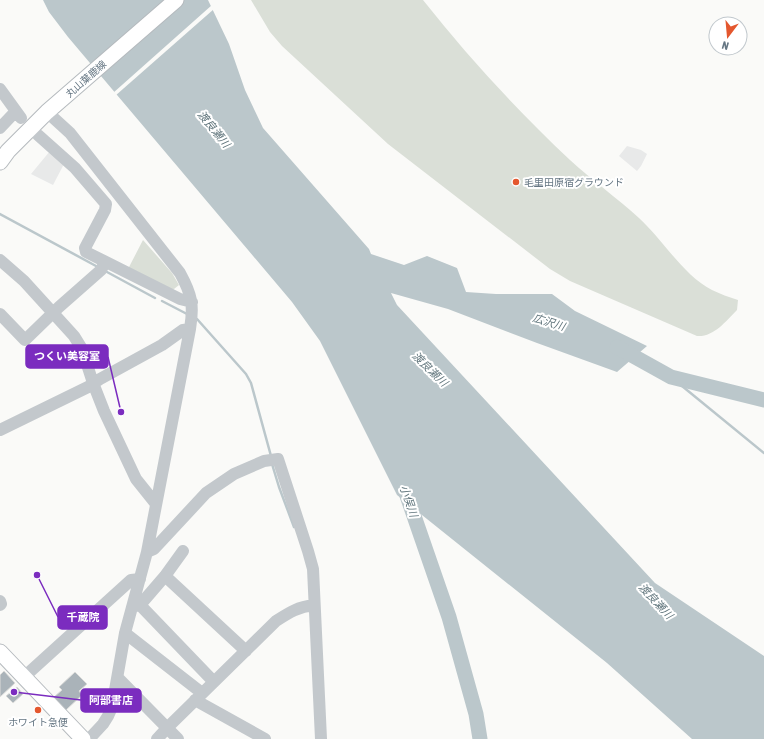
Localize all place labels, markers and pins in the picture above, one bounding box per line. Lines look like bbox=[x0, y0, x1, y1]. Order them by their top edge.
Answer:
marker: 毛里田原宿グラウンド bbox=[511, 177, 521, 187]
place label: 毛里田原宿グラウンド bbox=[524, 177, 624, 188]
callout: つくい美容室 bbox=[26, 345, 108, 368]
callout: 千蔵院 bbox=[58, 606, 107, 629]
callout: 阿部書店 bbox=[81, 689, 141, 712]
marker: ホワイト急便 bbox=[33, 705, 43, 715]
place label: ホワイト急便 bbox=[8, 717, 68, 728]

